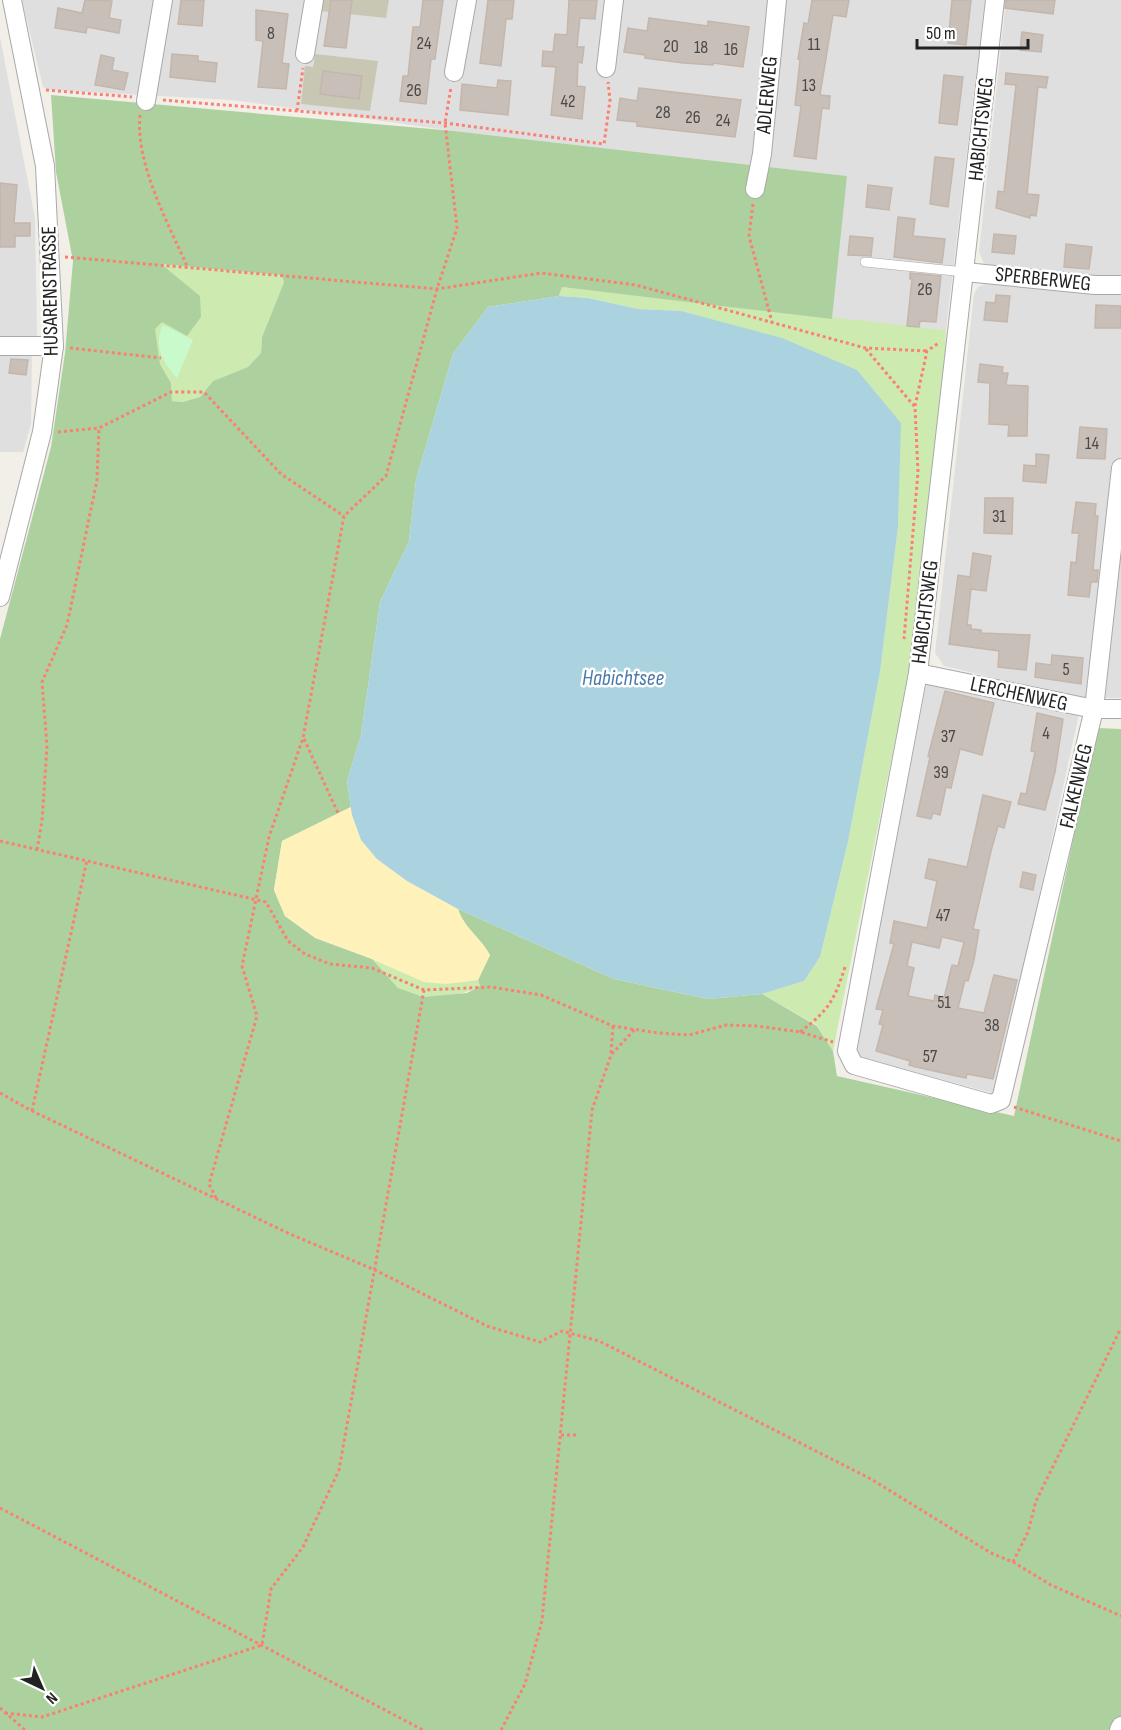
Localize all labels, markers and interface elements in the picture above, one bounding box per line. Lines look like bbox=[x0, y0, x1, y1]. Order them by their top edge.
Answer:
scale bar bbox=[917, 12, 1028, 50]
house number: 8 bbox=[267, 23, 275, 44]
text: 50 m bbox=[926, 23, 956, 44]
house number: 24 bbox=[417, 33, 432, 54]
house number: 11 bbox=[808, 34, 821, 55]
house number: 20 bbox=[663, 36, 679, 57]
house number: 18 bbox=[694, 37, 708, 58]
house number: 16 bbox=[724, 39, 738, 60]
street label: ADLERWEG bbox=[751, 55, 783, 136]
house number: 13 bbox=[802, 75, 816, 96]
street label: HABICHTSWEG bbox=[963, 76, 999, 182]
house number: 26 bbox=[406, 80, 422, 101]
house number: 42 bbox=[560, 91, 576, 112]
house number: 28 bbox=[655, 102, 671, 123]
house number: 26 bbox=[685, 107, 701, 128]
house number: 24 bbox=[716, 110, 731, 131]
street label: HUSARENSTRASSE bbox=[36, 226, 64, 356]
street label: SPERBERWEG bbox=[994, 262, 1092, 296]
house number: 26 bbox=[917, 279, 933, 300]
house number: 14 bbox=[1085, 433, 1099, 454]
house number: 31 bbox=[992, 506, 1007, 527]
street label: HABICHTSWEG bbox=[906, 559, 944, 665]
house number: 5 bbox=[1062, 659, 1070, 680]
water label: Habichtsee bbox=[582, 665, 664, 692]
street label: LERCHENWEG bbox=[968, 672, 1070, 716]
house number: 4 bbox=[1042, 723, 1050, 744]
house number: 37 bbox=[941, 726, 956, 747]
street label: FALKENWEG bbox=[1054, 741, 1098, 831]
house number: 39 bbox=[933, 762, 949, 783]
house number: 47 bbox=[936, 905, 951, 926]
house number: 51 bbox=[937, 992, 951, 1013]
house number: 38 bbox=[984, 1015, 1000, 1036]
house number: 57 bbox=[923, 1046, 938, 1067]
north arrow bbox=[12, 1658, 72, 1718]
text: N bbox=[42, 1688, 61, 1708]

